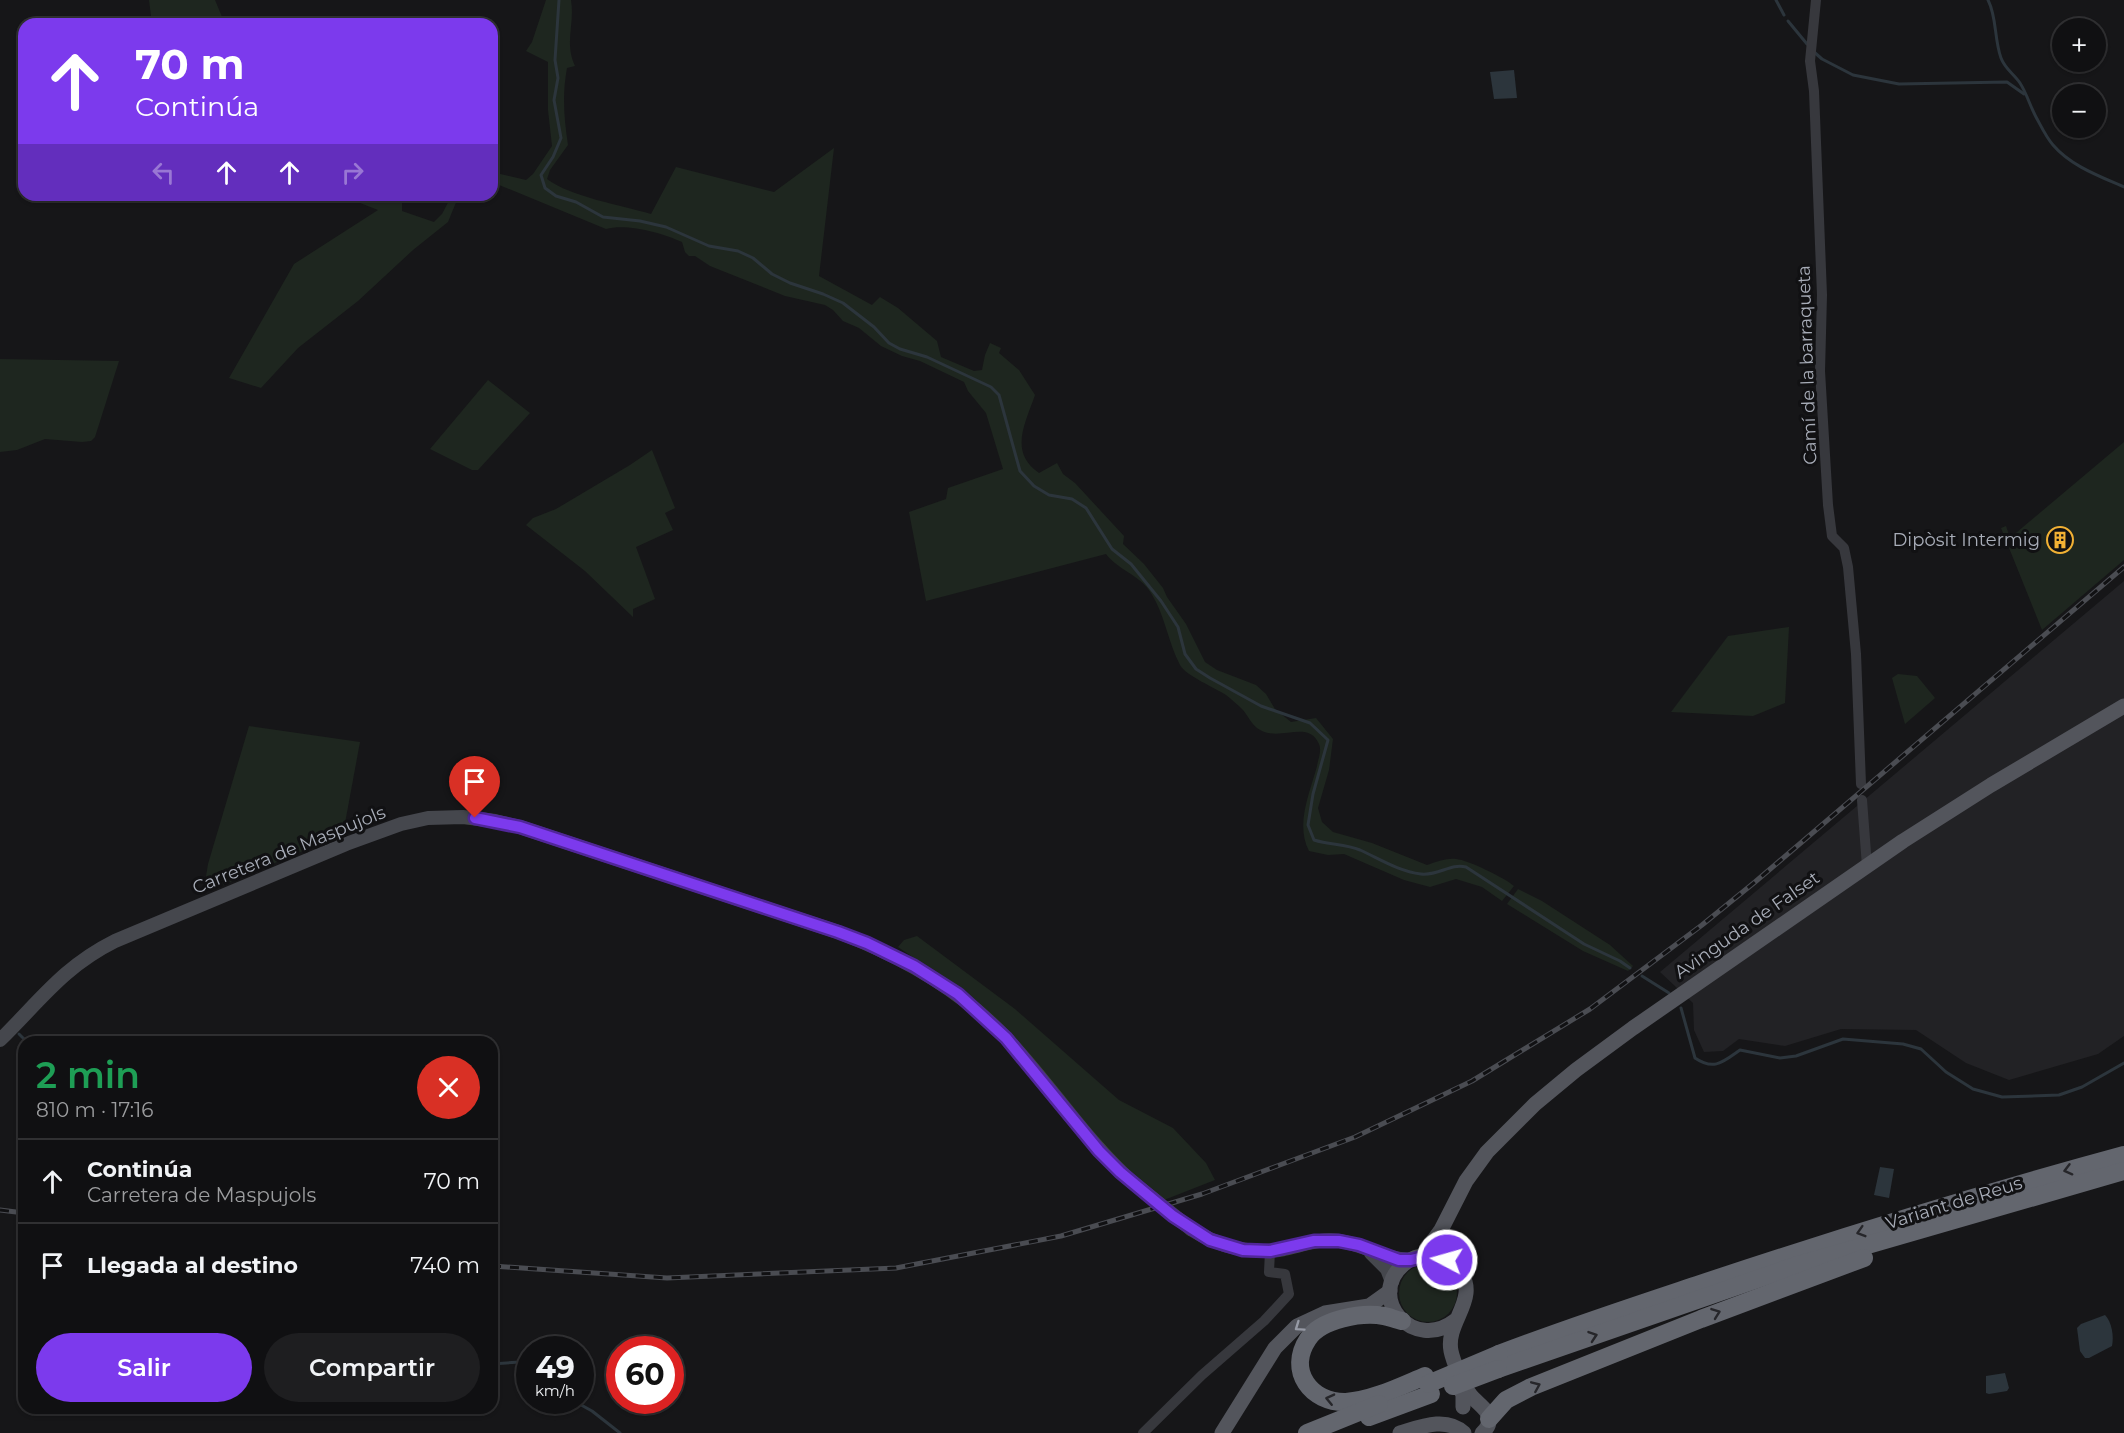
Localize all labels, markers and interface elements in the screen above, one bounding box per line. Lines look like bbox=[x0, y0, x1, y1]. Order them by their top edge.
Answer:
map controls bbox=[2052, 18, 2106, 138]
button: + bbox=[2052, 18, 2106, 72]
text: 70 m bbox=[135, 38, 245, 90]
icon: ahead bbox=[36, 42, 114, 120]
button: − bbox=[2052, 84, 2106, 138]
text: Continúa bbox=[135, 90, 259, 123]
icon: left bbox=[147, 156, 180, 189]
icon: ahead bbox=[210, 156, 243, 189]
icon: ahead bbox=[273, 156, 306, 189]
icon: right bbox=[336, 156, 369, 189]
street label: Camí de la barraqueta bbox=[1793, 265, 1821, 465]
building icon: Dipòsit Intermig bbox=[2045, 525, 2075, 555]
place label: Dipòsit Intermig bbox=[1893, 529, 2040, 551]
pin bbox=[449, 756, 500, 818]
icon: arrive bbox=[458, 765, 491, 798]
street label: Carretera de Maspujols bbox=[189, 801, 389, 899]
street label: Avinguda de Falset bbox=[1670, 867, 1824, 983]
text: 2 min bbox=[36, 1053, 140, 1097]
button: close bbox=[417, 1056, 480, 1119]
text: 810 m · 17:16 bbox=[36, 1098, 153, 1122]
text: Continúa bbox=[87, 1156, 192, 1183]
one-way arrow bbox=[2063, 1163, 2073, 1175]
icon: ahead bbox=[36, 1165, 69, 1198]
text: 70 m bbox=[424, 1168, 480, 1195]
street label: Variant de Reus bbox=[1883, 1172, 2025, 1234]
text: Carretera de Maspujols bbox=[87, 1183, 316, 1207]
one-way arrow bbox=[1856, 1225, 1867, 1237]
position arrow bbox=[1415, 1228, 1479, 1292]
icon: arrive bbox=[36, 1249, 69, 1282]
text: Llegada al destino bbox=[87, 1252, 298, 1279]
text: 740 m bbox=[410, 1252, 480, 1279]
one-way arrow bbox=[1710, 1308, 1721, 1320]
one-way arrow bbox=[1294, 1320, 1305, 1331]
one-way arrow bbox=[1587, 1331, 1598, 1344]
button: Salir bbox=[36, 1333, 252, 1402]
button: Compartir bbox=[264, 1333, 480, 1402]
speed limit sign: 60 bbox=[606, 1336, 684, 1414]
text: 49 bbox=[535, 1349, 575, 1386]
text: km/h bbox=[535, 1381, 575, 1400]
one-way arrow bbox=[1529, 1381, 1540, 1393]
one-way arrow bbox=[1325, 1393, 1335, 1406]

